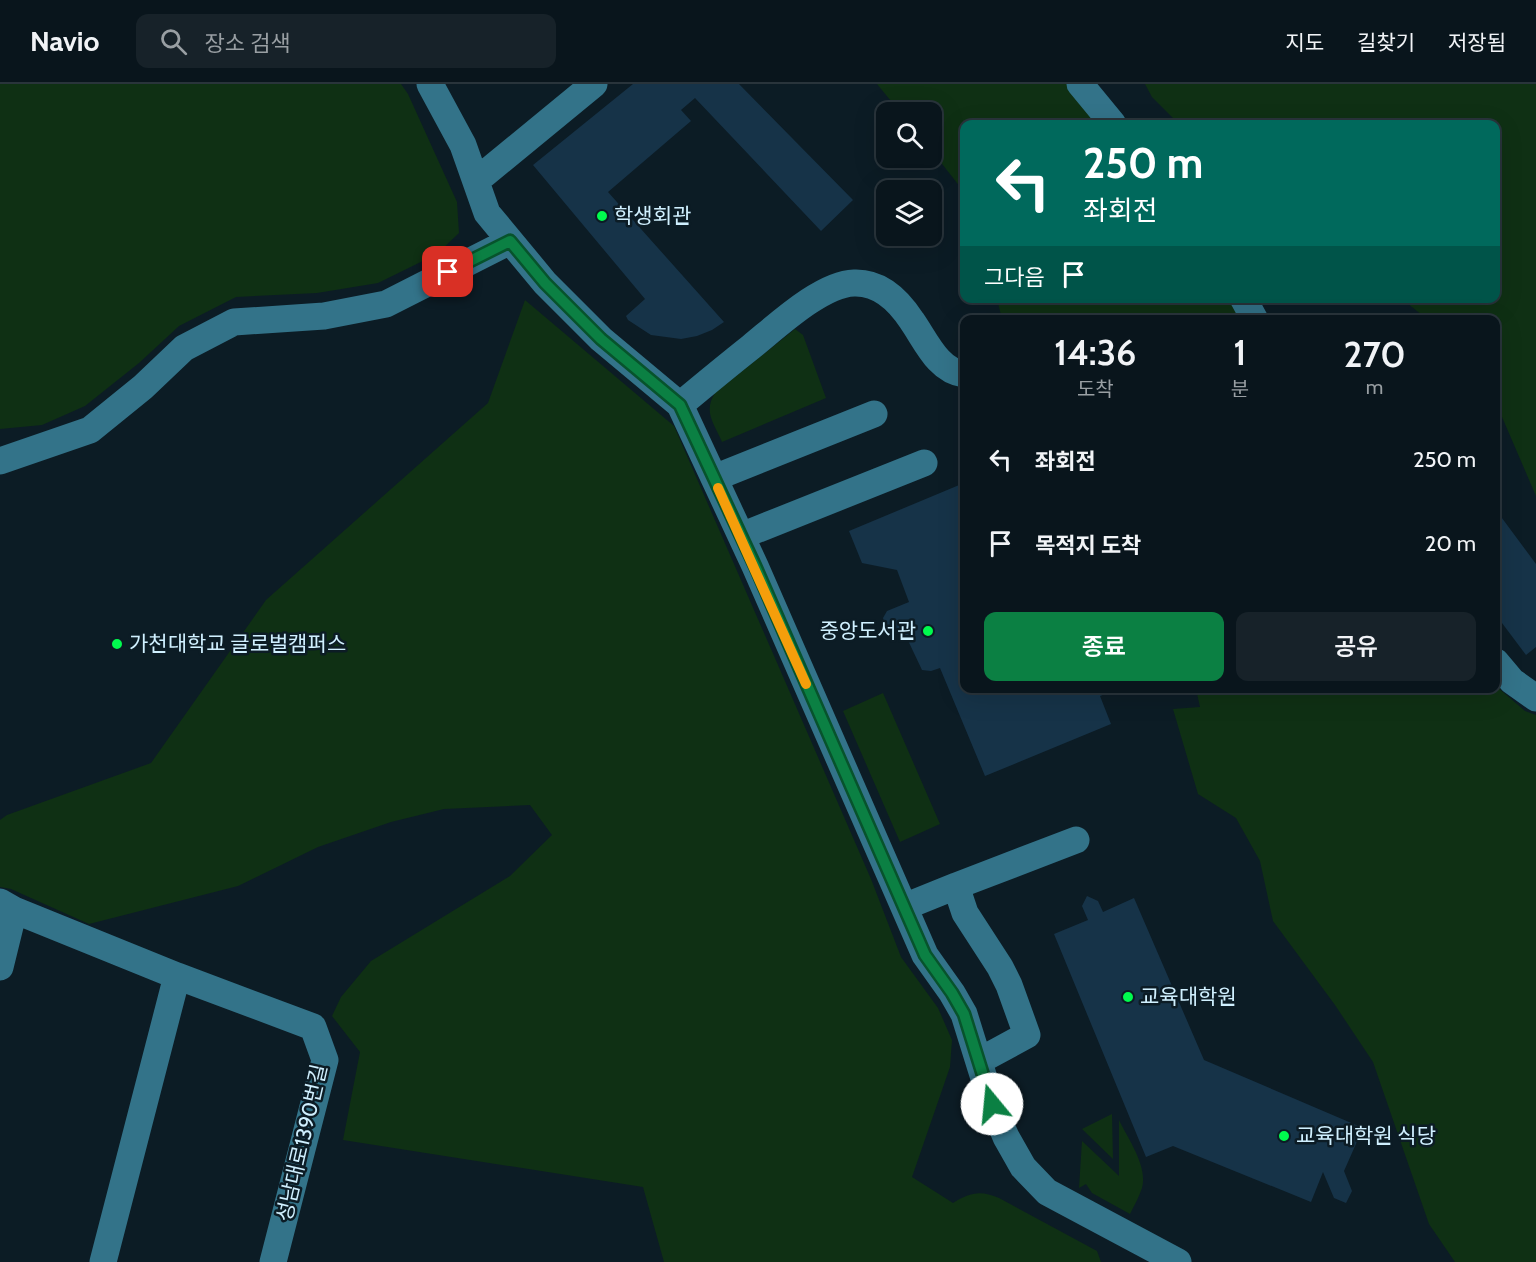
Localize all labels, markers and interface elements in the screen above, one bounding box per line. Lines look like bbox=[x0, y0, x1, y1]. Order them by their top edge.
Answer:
search box bbox=[136, 14, 556, 68]
text: Navio bbox=[30, 24, 100, 58]
icon: search bbox=[157, 25, 190, 58]
text: 장소 검색 bbox=[205, 30, 290, 57]
text: 지도 bbox=[1285, 30, 1324, 55]
text: 길찾기 bbox=[1357, 30, 1415, 55]
text: 저장됨 bbox=[1448, 30, 1506, 55]
map controls bbox=[876, 102, 942, 246]
button: search bbox=[876, 102, 942, 168]
text: 250 m bbox=[1083, 137, 1203, 189]
icon: left bbox=[984, 144, 1062, 222]
button: layers bbox=[876, 180, 942, 246]
text: 좌회전 bbox=[1083, 194, 1158, 227]
place label: 학생회관 bbox=[614, 203, 691, 228]
marker: 학생회관 bbox=[595, 209, 609, 223]
pin bbox=[422, 246, 473, 297]
icon: arrive bbox=[431, 255, 464, 288]
icon: arrive bbox=[1057, 258, 1090, 291]
text: 그다음 bbox=[984, 264, 1045, 291]
text: 14:36 bbox=[1054, 330, 1136, 374]
text: 1 bbox=[1234, 330, 1246, 374]
text: 270 bbox=[1343, 332, 1406, 376]
text: m bbox=[1366, 375, 1383, 399]
text: 도착 bbox=[1077, 377, 1114, 401]
text: 분 bbox=[1231, 377, 1249, 401]
icon: left bbox=[984, 443, 1017, 476]
text: 250 m bbox=[1413, 446, 1476, 473]
text: 좌회전 bbox=[1035, 448, 1096, 475]
icon: arrive bbox=[984, 527, 1017, 560]
text: 20 m bbox=[1425, 530, 1476, 557]
text: 목적지 도착 bbox=[1035, 532, 1141, 559]
button: 종료 bbox=[984, 612, 1224, 681]
button: 공유 bbox=[1236, 612, 1476, 681]
place label: 중앙도서관 bbox=[819, 618, 916, 643]
marker: 중앙도서관 bbox=[921, 624, 935, 638]
place label: 가천대학교 글로벌캠퍼스 bbox=[129, 631, 346, 656]
marker: 가천대학교 글로벌캠퍼스 bbox=[110, 637, 124, 651]
place label: 교육대학원 bbox=[1140, 984, 1237, 1009]
marker: 교육대학원 bbox=[1121, 990, 1135, 1004]
street label: 성남대로1390번길 bbox=[271, 1062, 332, 1224]
position arrow bbox=[960, 1072, 1024, 1136]
place label: 교육대학원 식당 bbox=[1296, 1123, 1436, 1148]
marker: 교육대학원 식당 bbox=[1277, 1129, 1291, 1143]

